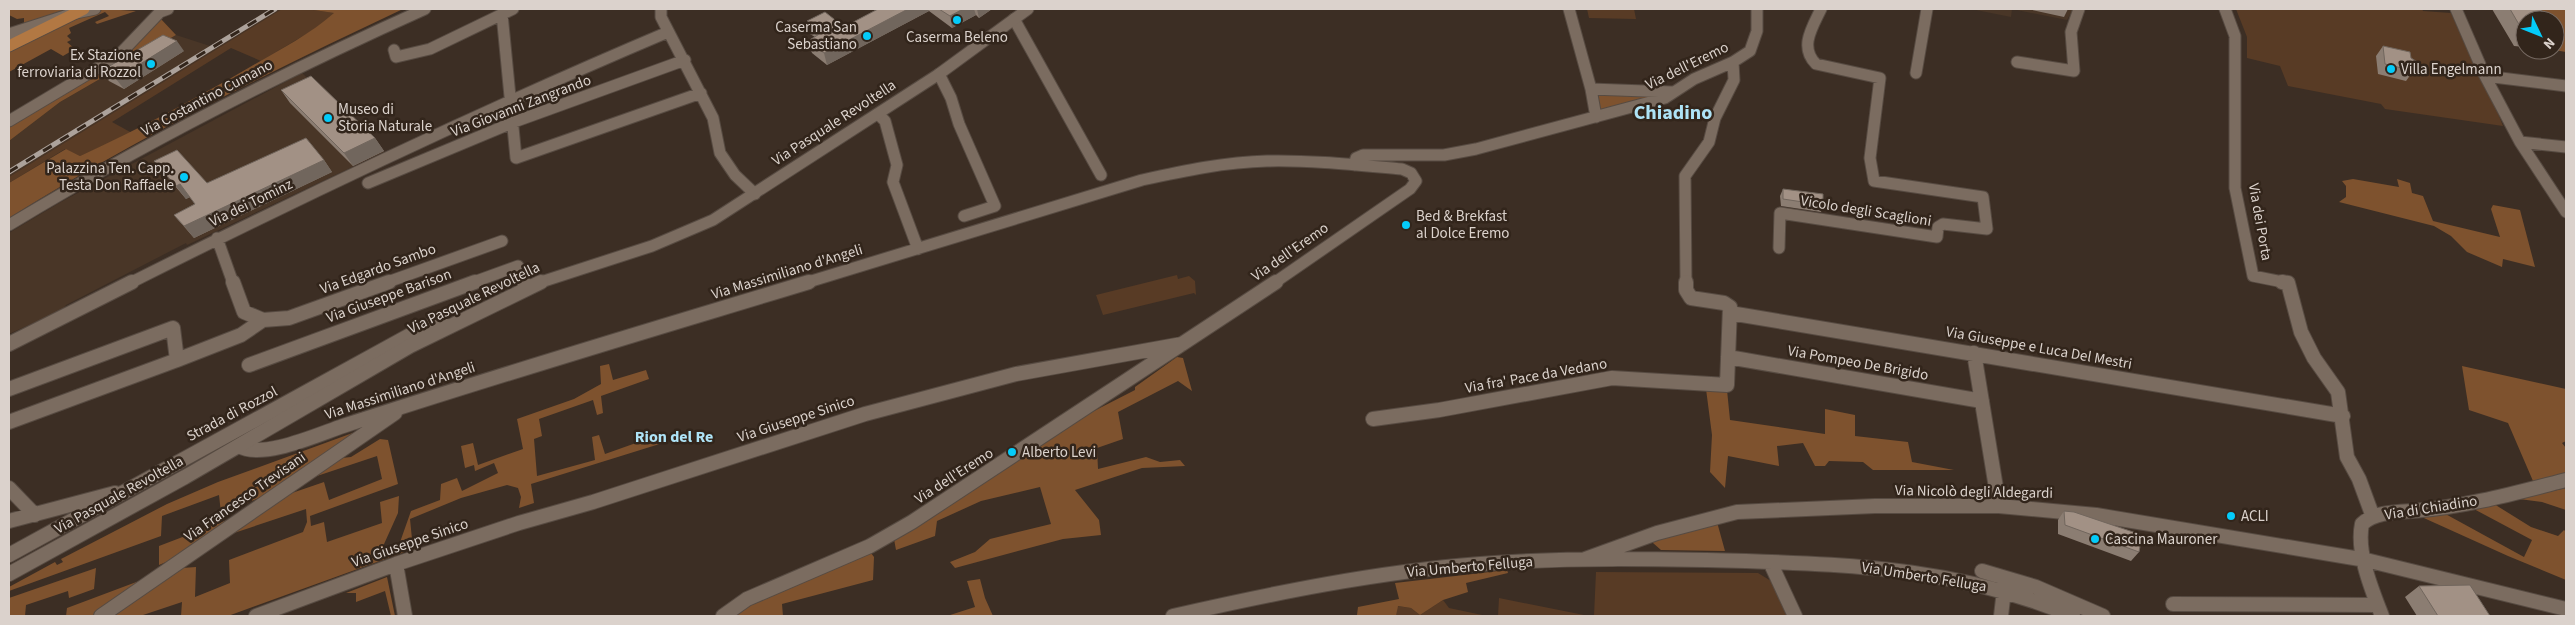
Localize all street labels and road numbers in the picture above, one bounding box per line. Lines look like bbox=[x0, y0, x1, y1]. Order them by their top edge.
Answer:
street label: Via dell'Eremo bbox=[1642, 37, 1732, 95]
street label: Via Costantino Cumano bbox=[138, 54, 276, 142]
street label: Via Giovanni Zangrando bbox=[448, 70, 594, 142]
street label: Via Pasquale Revoltella bbox=[768, 75, 900, 171]
street label: Via dei Tominz bbox=[206, 174, 296, 232]
street label: Via dei Porta bbox=[2243, 182, 2277, 262]
street label: Vicolo degli Scaglioni bbox=[1799, 190, 1933, 232]
street label: Via dell'Eremo bbox=[1247, 218, 1333, 286]
street label: Via Edgardo Sambo bbox=[317, 238, 439, 300]
street label: Via Massimiliano d'Angeli bbox=[709, 239, 865, 305]
street label: Via Pasquale Revoltella bbox=[405, 257, 543, 339]
street label: Via Giuseppe Barison bbox=[323, 264, 455, 328]
street label: Via Giuseppe e Luca Del Mestri bbox=[1944, 321, 2134, 375]
street label: Via Pompeo De Brigido bbox=[1786, 340, 1930, 386]
street label: Via fra' Pace da Vedano bbox=[1463, 353, 1609, 399]
street label: Via Massimiliano d'Angeli bbox=[322, 357, 478, 425]
street label: Strada di Rozzol bbox=[183, 381, 281, 447]
street label: Via Giuseppe Sinico bbox=[735, 390, 857, 448]
street label: Via dell'Eremo bbox=[911, 443, 997, 509]
street label: Via Francesco Trevisani bbox=[180, 447, 310, 547]
street label: Via Pasquale Revoltella bbox=[51, 451, 187, 539]
street label: Via Nicolò degli Aldegardi bbox=[1895, 480, 2053, 504]
street label: Via di Chiadino bbox=[2383, 490, 2479, 526]
street label: Via Giuseppe Sinico bbox=[349, 513, 471, 573]
street label: Via Umberto Felluga bbox=[1406, 551, 1534, 583]
street label: Via Umberto Felluga bbox=[1860, 557, 1988, 597]

